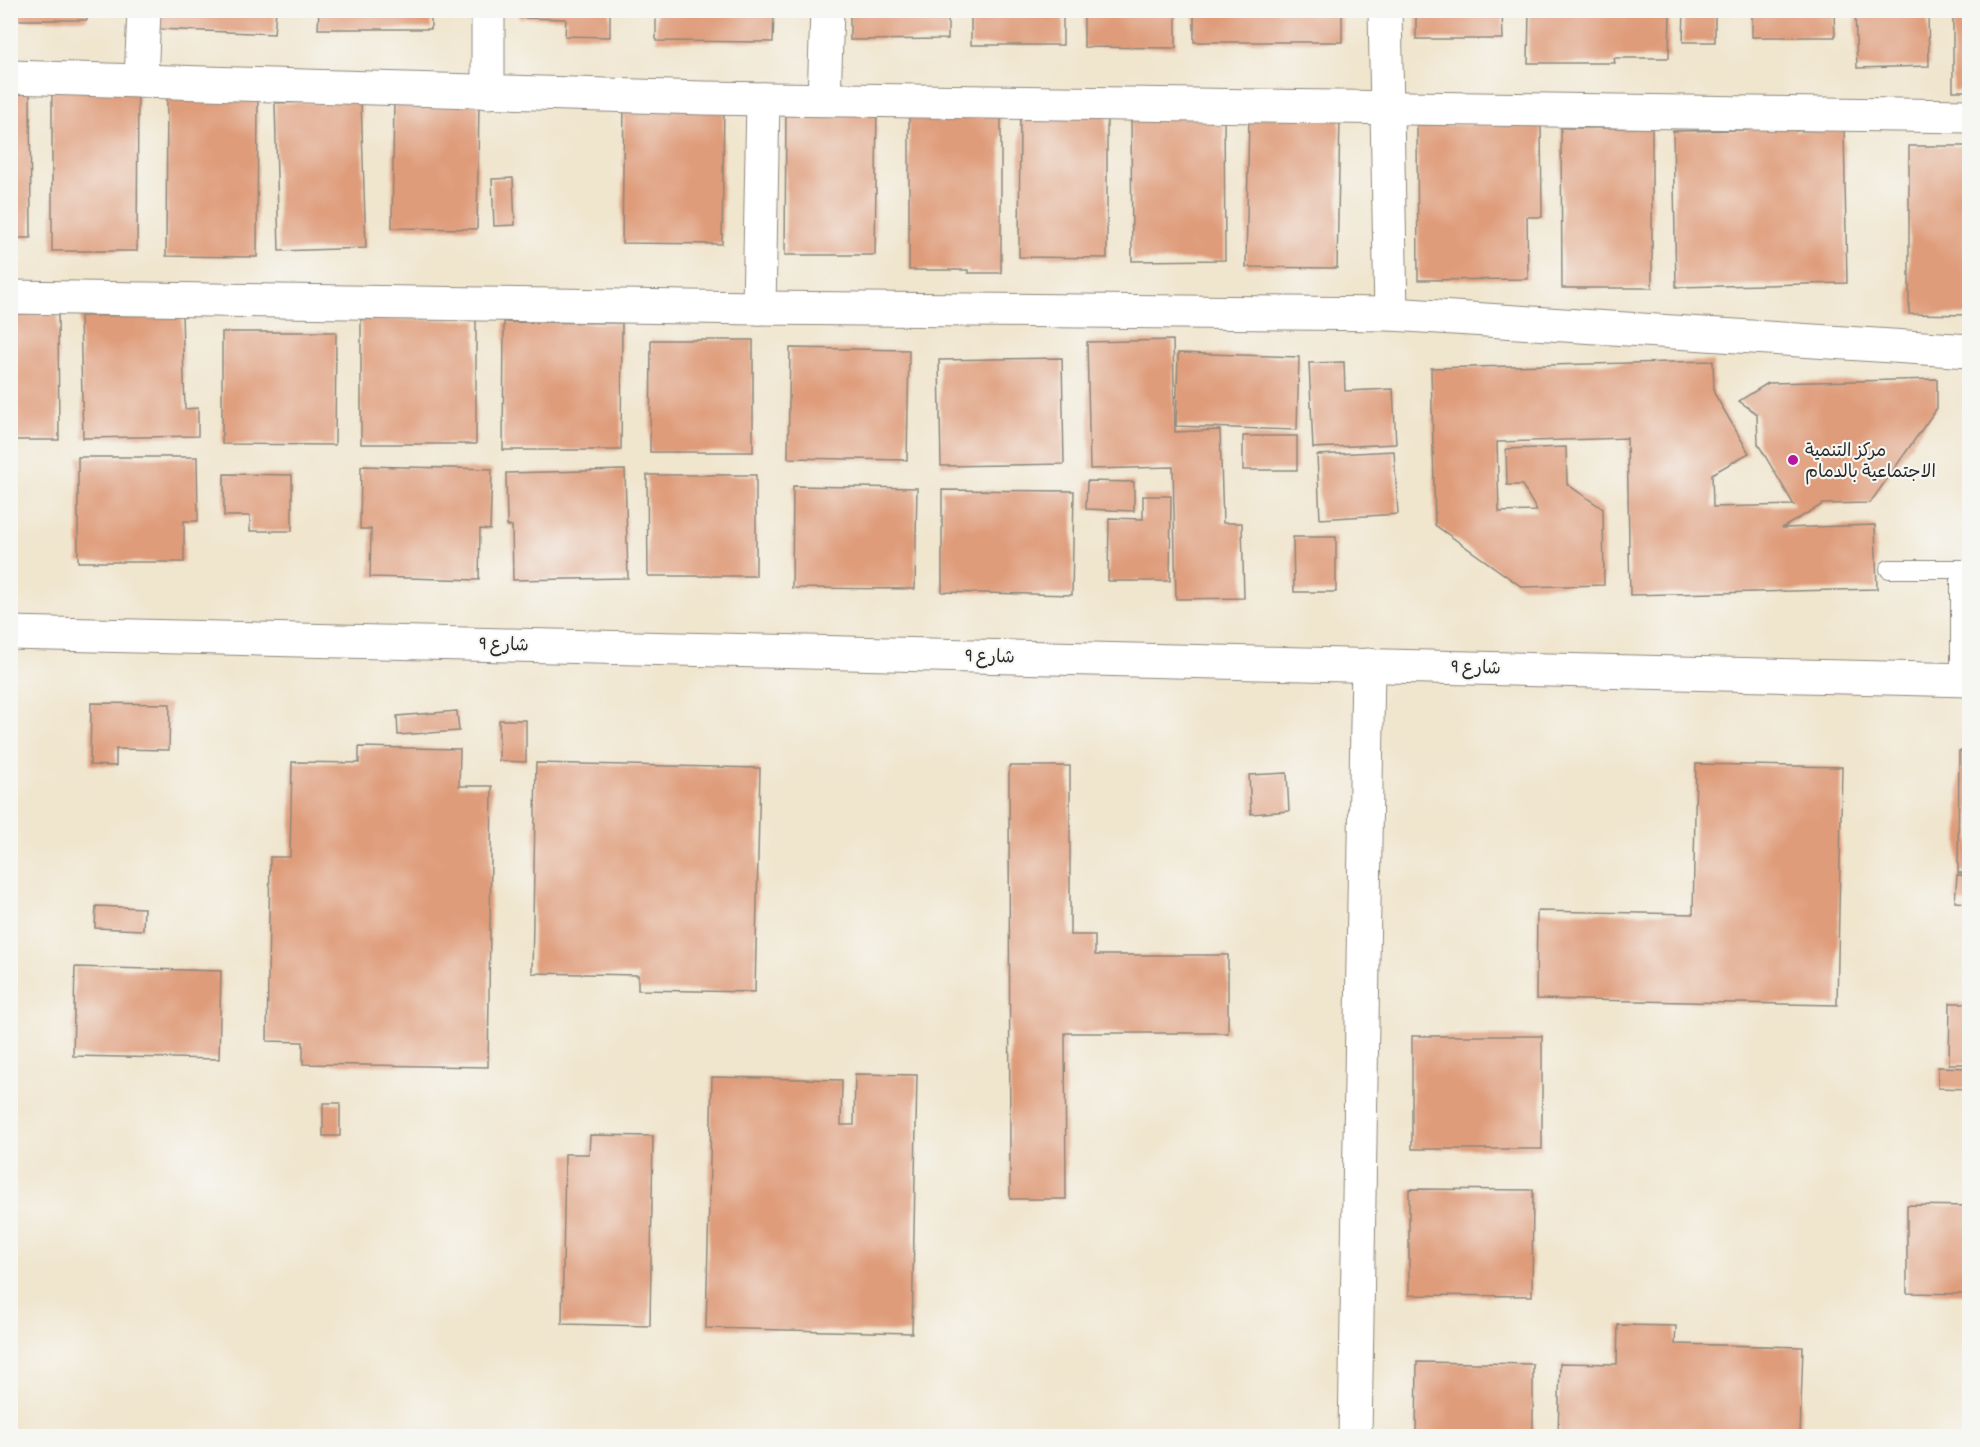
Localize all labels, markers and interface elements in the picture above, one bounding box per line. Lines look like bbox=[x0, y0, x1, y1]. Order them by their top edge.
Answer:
place label: مركز التنمية الاجتماعية بالدمام bbox=[1805, 437, 1936, 485]
marker: مركز التنمية الاجتماعية بالدمام bbox=[1786, 453, 1800, 467]
street label: شارع 9 bbox=[479, 631, 529, 656]
street label: شارع 9 bbox=[965, 643, 1015, 668]
street label: شارع 9 bbox=[1451, 654, 1501, 679]

